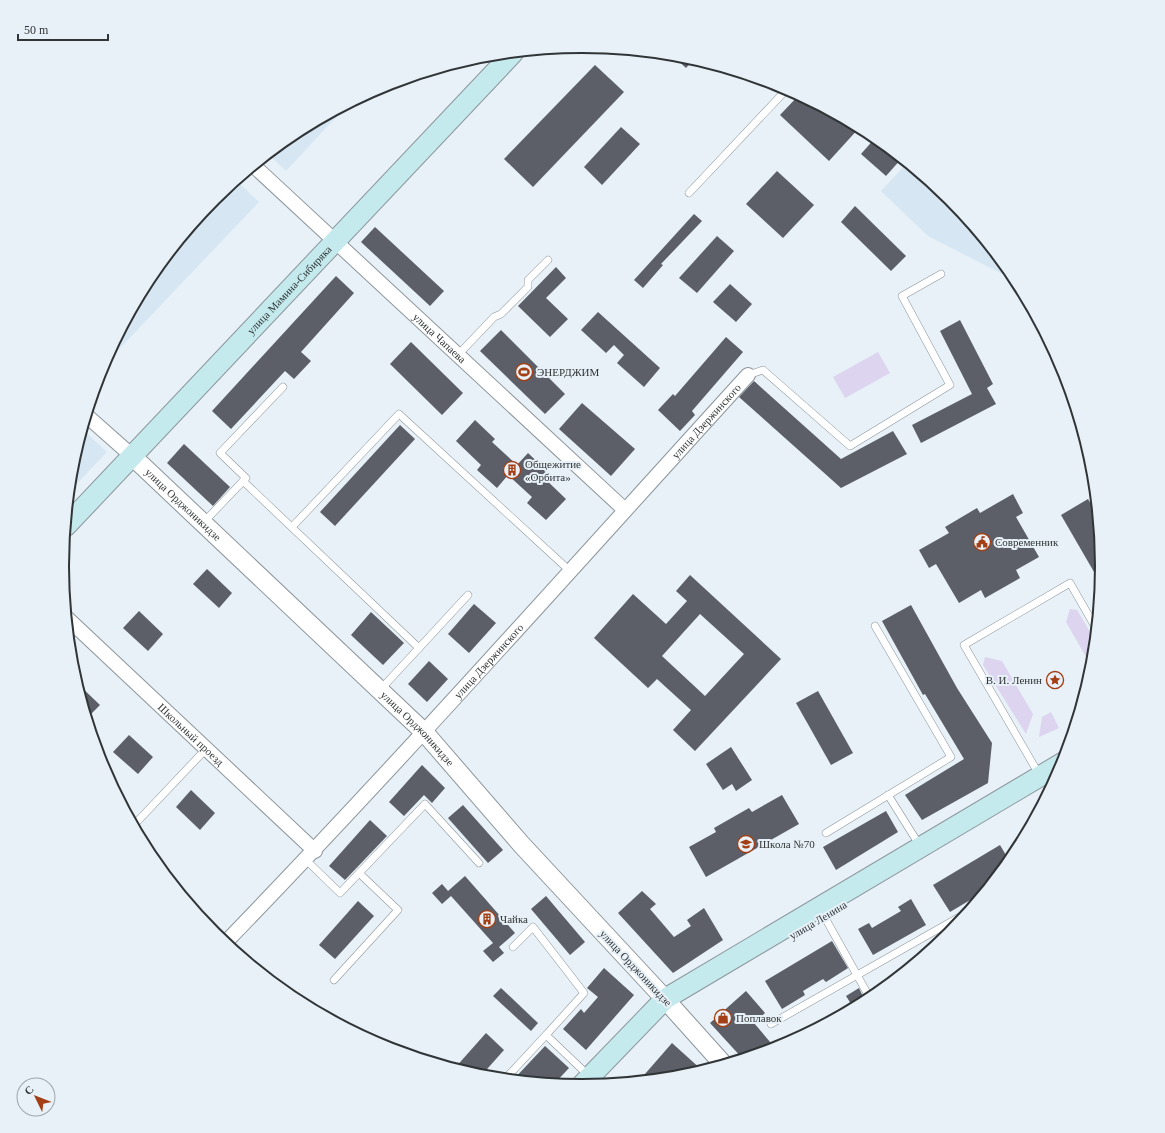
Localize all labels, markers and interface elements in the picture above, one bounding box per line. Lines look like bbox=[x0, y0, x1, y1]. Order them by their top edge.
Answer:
scale bar bbox=[18, 16, 108, 42]
text: 50 m bbox=[24, 23, 49, 37]
street label: улица Мамина-Сибиряка bbox=[245, 243, 334, 337]
street label: улица Чапаева bbox=[411, 311, 468, 365]
sports icon: ЭНЕРДЖИМ bbox=[514, 362, 534, 382]
place label: ЭНЕРДЖИМ bbox=[537, 366, 600, 378]
street label: улица Дзержинского bbox=[669, 381, 744, 461]
place label: Общежитие «Орбита» bbox=[525, 458, 581, 483]
building icon: Общежитие «Орбита» bbox=[502, 460, 522, 480]
street label: улица Орджоникидзе bbox=[143, 466, 224, 543]
public building icon: Современник bbox=[972, 532, 992, 552]
place label: Современник bbox=[995, 536, 1059, 548]
street label: улица Дзержинского bbox=[452, 621, 526, 701]
place icon: В. И. Ленин bbox=[1045, 670, 1065, 690]
place label: В. И. Ленин bbox=[986, 674, 1042, 686]
street label: улица Орджоникидзе bbox=[378, 688, 457, 768]
street label: Школьный проезд bbox=[156, 701, 226, 768]
school or university icon: Школа №70 bbox=[736, 834, 756, 854]
place label: Школа №70 bbox=[759, 838, 815, 850]
street label: улица Ленина bbox=[787, 898, 849, 942]
building icon: Чайка bbox=[477, 909, 497, 929]
place label: Чайка bbox=[500, 913, 528, 925]
street label: улица Орджоникидзе bbox=[598, 927, 674, 1009]
shop icon: Поплавок bbox=[713, 1008, 733, 1028]
place label: Поплавок bbox=[736, 1012, 782, 1024]
north arrow bbox=[16, 1077, 56, 1117]
text: С bbox=[22, 1083, 36, 1097]

